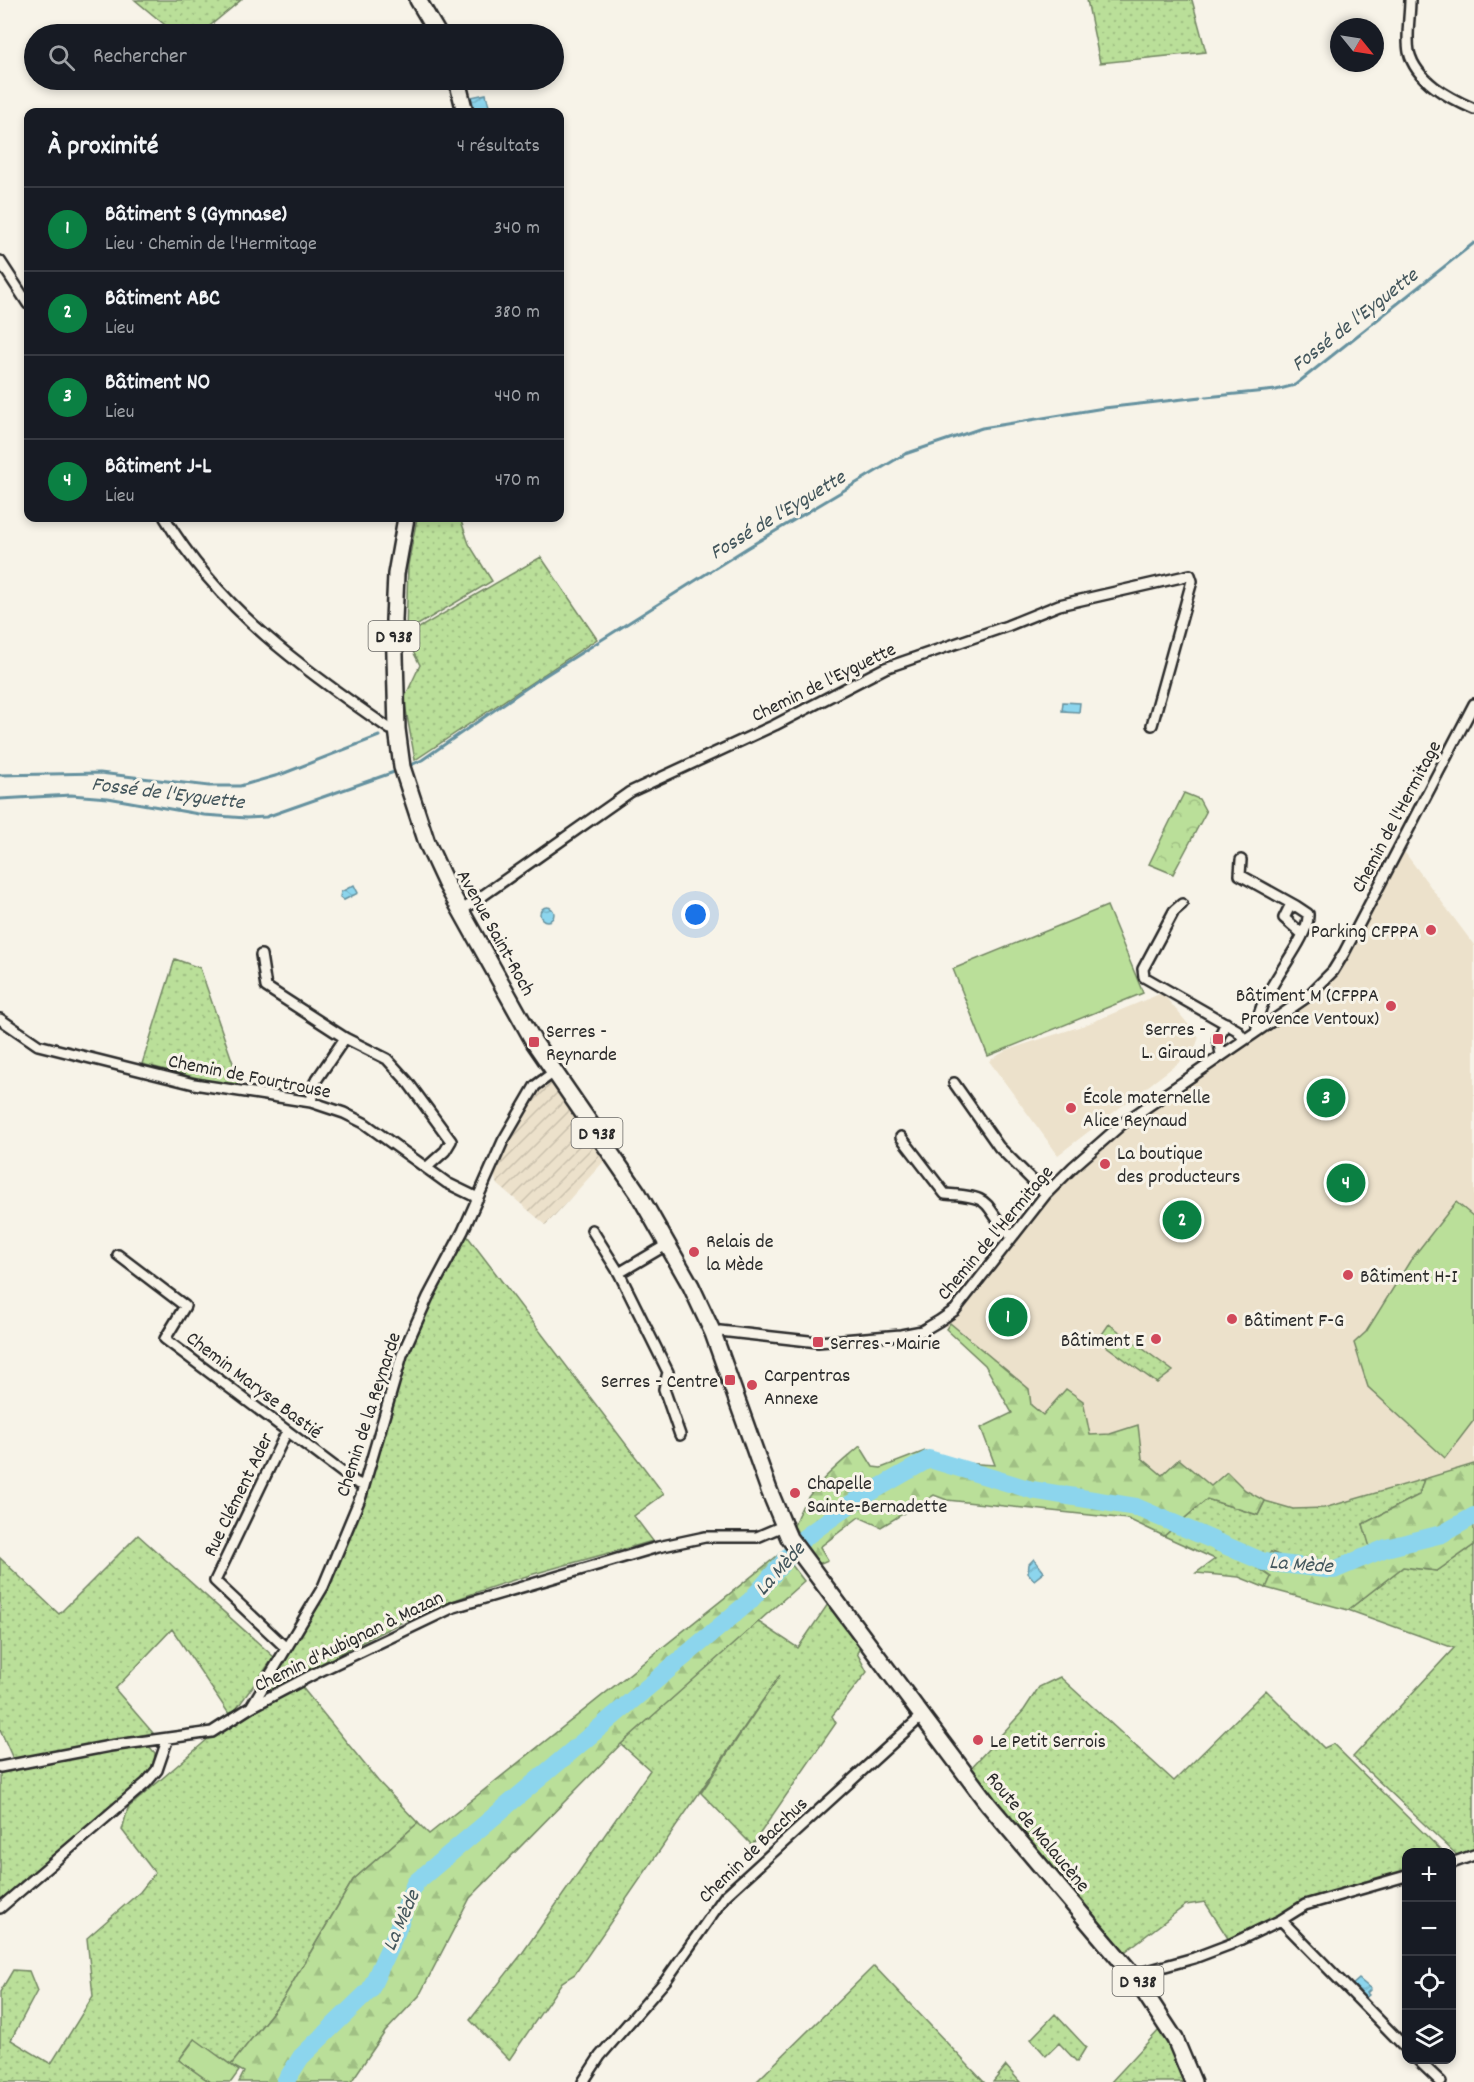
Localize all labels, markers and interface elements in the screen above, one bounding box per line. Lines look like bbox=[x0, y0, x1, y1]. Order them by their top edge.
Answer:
north arrow bbox=[1330, 18, 1384, 72]
search box bbox=[24, 24, 564, 90]
icon: search bbox=[45, 41, 78, 74]
text: Rechercher bbox=[93, 42, 187, 73]
text: À proximité bbox=[48, 129, 158, 166]
text: 4 résultats bbox=[457, 133, 540, 161]
text: Bâtiment S (Gymnase) bbox=[105, 200, 287, 231]
text: 1 bbox=[65, 215, 70, 243]
text: 340 m bbox=[494, 215, 540, 243]
text: Lieu · Chemin de l'Hermitage bbox=[105, 231, 317, 259]
water label: Fossé de l'Eyguette bbox=[1286, 261, 1427, 380]
text: Bâtiment ABC bbox=[105, 284, 220, 315]
text: 2 bbox=[63, 299, 72, 327]
text: 380 m bbox=[494, 299, 540, 327]
text: Lieu bbox=[105, 315, 134, 343]
text: Bâtiment NO bbox=[105, 368, 210, 399]
text: 3 bbox=[63, 383, 72, 411]
text: 440 m bbox=[494, 383, 540, 411]
text: Lieu bbox=[105, 399, 134, 427]
text: Bâtiment J-L bbox=[105, 452, 211, 483]
water label: Fossé de l'Eyguette bbox=[705, 463, 854, 569]
text: 4 bbox=[63, 467, 72, 495]
text: 470 m bbox=[495, 467, 540, 495]
text: Lieu bbox=[105, 483, 134, 511]
road number: D 938 bbox=[368, 621, 420, 651]
street label: Chemin de l'Eyguette bbox=[747, 637, 901, 731]
street label: Chemin de l'Hermitage bbox=[1346, 736, 1450, 898]
water label: Fossé de l'Eyguette bbox=[90, 771, 247, 819]
street label: Avenue Saint-Roch bbox=[448, 865, 541, 1002]
your location bbox=[681, 900, 710, 929]
place label: Parking CFPPA bbox=[1311, 919, 1419, 947]
marker: Parking CFPPA bbox=[1424, 923, 1438, 937]
place label: Bâtiment M (CFPPA Provence Ventoux) bbox=[1236, 983, 1379, 1034]
marker: Bâtiment M (CFPPA Provence Ventoux) bbox=[1384, 999, 1398, 1013]
place label: Serres - L. Giraud bbox=[1141, 1017, 1206, 1068]
place label: Serres - Reynarde bbox=[546, 1019, 617, 1070]
marker: Serres - L. Giraud bbox=[1211, 1032, 1225, 1046]
marker: Serres - Reynarde bbox=[527, 1035, 541, 1049]
street label: Chemin de Fourtrouse bbox=[166, 1048, 333, 1107]
pin: 3 bbox=[1306, 1076, 1346, 1120]
place label: École maternelle Alice Reynaud bbox=[1083, 1085, 1210, 1136]
marker: École maternelle Alice Reynaud bbox=[1064, 1101, 1078, 1115]
road number: D 938 bbox=[572, 1118, 622, 1148]
place label: La boutique des producteurs bbox=[1117, 1141, 1240, 1192]
marker: La boutique des producteurs bbox=[1098, 1157, 1112, 1171]
street label: Chemin de l'Hermitage bbox=[931, 1160, 1061, 1308]
pin: 4 bbox=[1326, 1160, 1366, 1206]
pin: 2 bbox=[1162, 1198, 1202, 1242]
place label: Relais de la Mède bbox=[706, 1229, 774, 1280]
marker: Relais de la Mède bbox=[687, 1245, 701, 1259]
place label: Bâtiment H-I bbox=[1360, 1264, 1458, 1292]
marker: Bâtiment H-I bbox=[1341, 1268, 1355, 1282]
pin: 1 bbox=[988, 1294, 1028, 1340]
place label: Bâtiment F-G bbox=[1244, 1308, 1344, 1336]
marker: Bâtiment F-G bbox=[1225, 1312, 1239, 1326]
street label: Chemin Maryse Bastié bbox=[179, 1326, 327, 1447]
place label: Bâtiment E bbox=[1061, 1328, 1144, 1356]
street label: Chemin de la Reynarde bbox=[330, 1329, 410, 1501]
place label: Serres - Mairie bbox=[830, 1331, 941, 1359]
marker: Bâtiment E bbox=[1149, 1332, 1163, 1346]
marker: Serres - Mairie bbox=[811, 1335, 825, 1349]
place label: Carpentras Annexe bbox=[764, 1363, 851, 1414]
place label: Serres - Centre bbox=[601, 1369, 718, 1397]
marker: Serres - Centre bbox=[723, 1373, 737, 1387]
marker: Carpentras Annexe bbox=[745, 1378, 759, 1392]
street label: Rue Clément Ader bbox=[197, 1428, 282, 1562]
place label: Chapelle Sainte-Bernadette bbox=[807, 1471, 947, 1522]
marker: Chapelle Sainte-Bernadette bbox=[788, 1486, 802, 1500]
water label: La Mède bbox=[749, 1535, 815, 1604]
water label: La Mède bbox=[1268, 1549, 1335, 1583]
street label: Chemin d'Aubignan à Mazan bbox=[250, 1585, 449, 1701]
place label: Le Petit Serrois bbox=[990, 1729, 1106, 1757]
marker: Le Petit Serrois bbox=[971, 1733, 985, 1747]
street label: Route de Malaucène bbox=[978, 1767, 1096, 1899]
street label: Chemin de Bacchus bbox=[693, 1791, 815, 1911]
map controls bbox=[1402, 1848, 1456, 2064]
button: + bbox=[1402, 1848, 1456, 1902]
water label: La Mède bbox=[376, 1884, 430, 1956]
button: − bbox=[1402, 1902, 1456, 1956]
button: locate bbox=[1402, 1956, 1456, 2010]
road number: D 938 bbox=[1112, 1966, 1164, 1996]
button: layers bbox=[1402, 2010, 1456, 2064]

